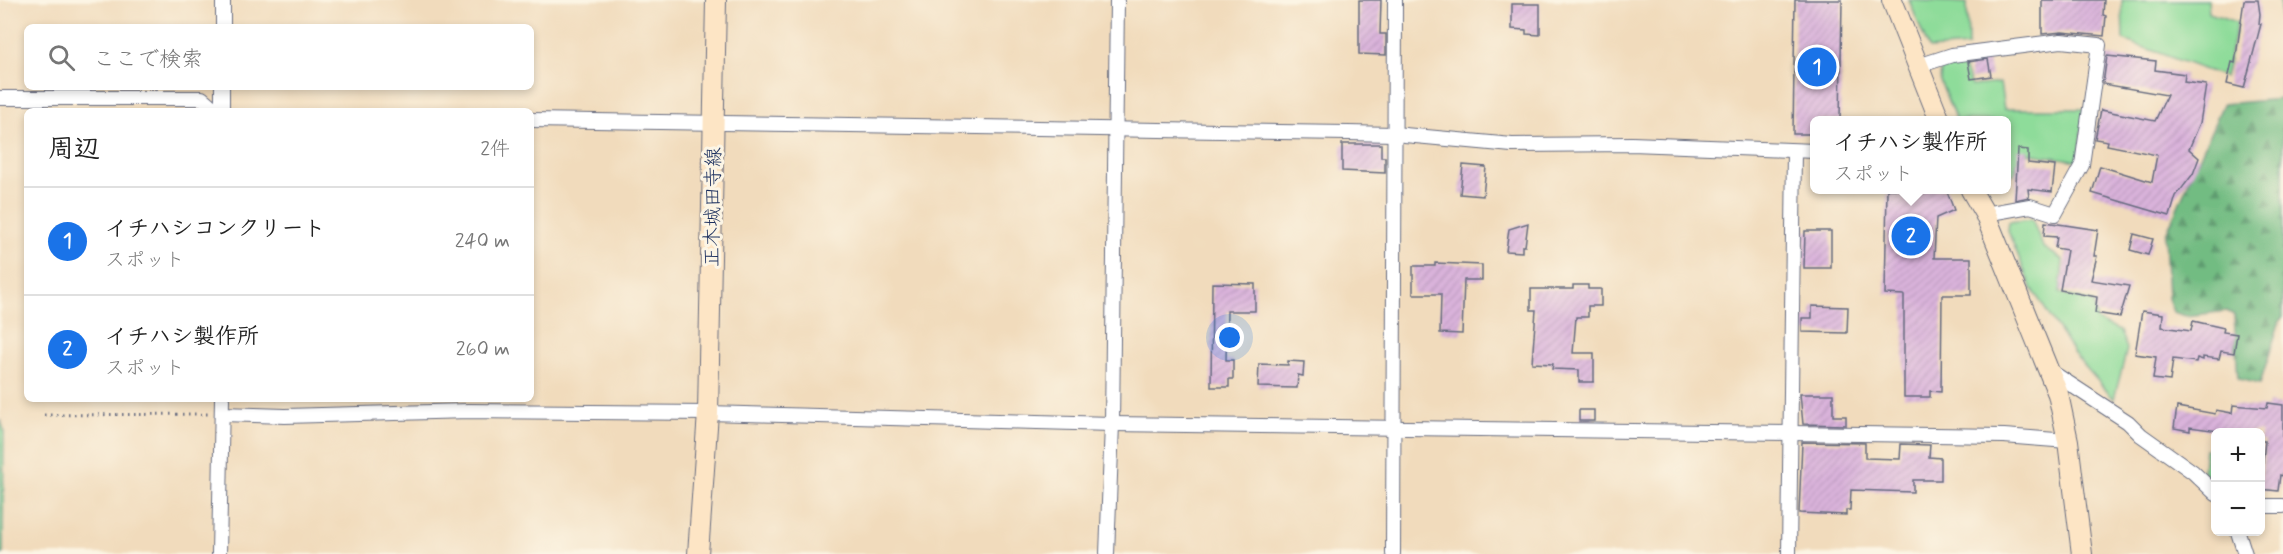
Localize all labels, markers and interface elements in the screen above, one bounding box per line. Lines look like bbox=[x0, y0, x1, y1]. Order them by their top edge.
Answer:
search box bbox=[24, 24, 534, 90]
icon: search bbox=[45, 41, 78, 74]
pin: 1 bbox=[1798, 44, 1836, 90]
text: ここで検索 bbox=[93, 46, 203, 74]
popup bbox=[1810, 116, 2011, 194]
text: イチハシ製作所 bbox=[1833, 129, 1988, 157]
text: 周辺 bbox=[48, 133, 100, 167]
text: 2件 bbox=[480, 136, 510, 163]
street label: 正木城田寺線 bbox=[699, 147, 728, 267]
text: スポット bbox=[1833, 161, 1913, 188]
pin: 2 bbox=[1892, 214, 1930, 258]
text: イチハシコンクリート bbox=[105, 215, 325, 243]
text: 1 bbox=[63, 228, 72, 255]
text: 240 m bbox=[455, 228, 510, 255]
text: スポット bbox=[105, 247, 185, 274]
text: イチハシ製作所 bbox=[105, 323, 259, 351]
your location bbox=[1215, 323, 1244, 352]
text: 2 bbox=[63, 336, 72, 363]
text: 260 m bbox=[456, 336, 510, 363]
text: スポット bbox=[105, 355, 185, 382]
map controls bbox=[2211, 428, 2265, 536]
button: + bbox=[2211, 428, 2265, 482]
button: − bbox=[2211, 482, 2265, 536]

